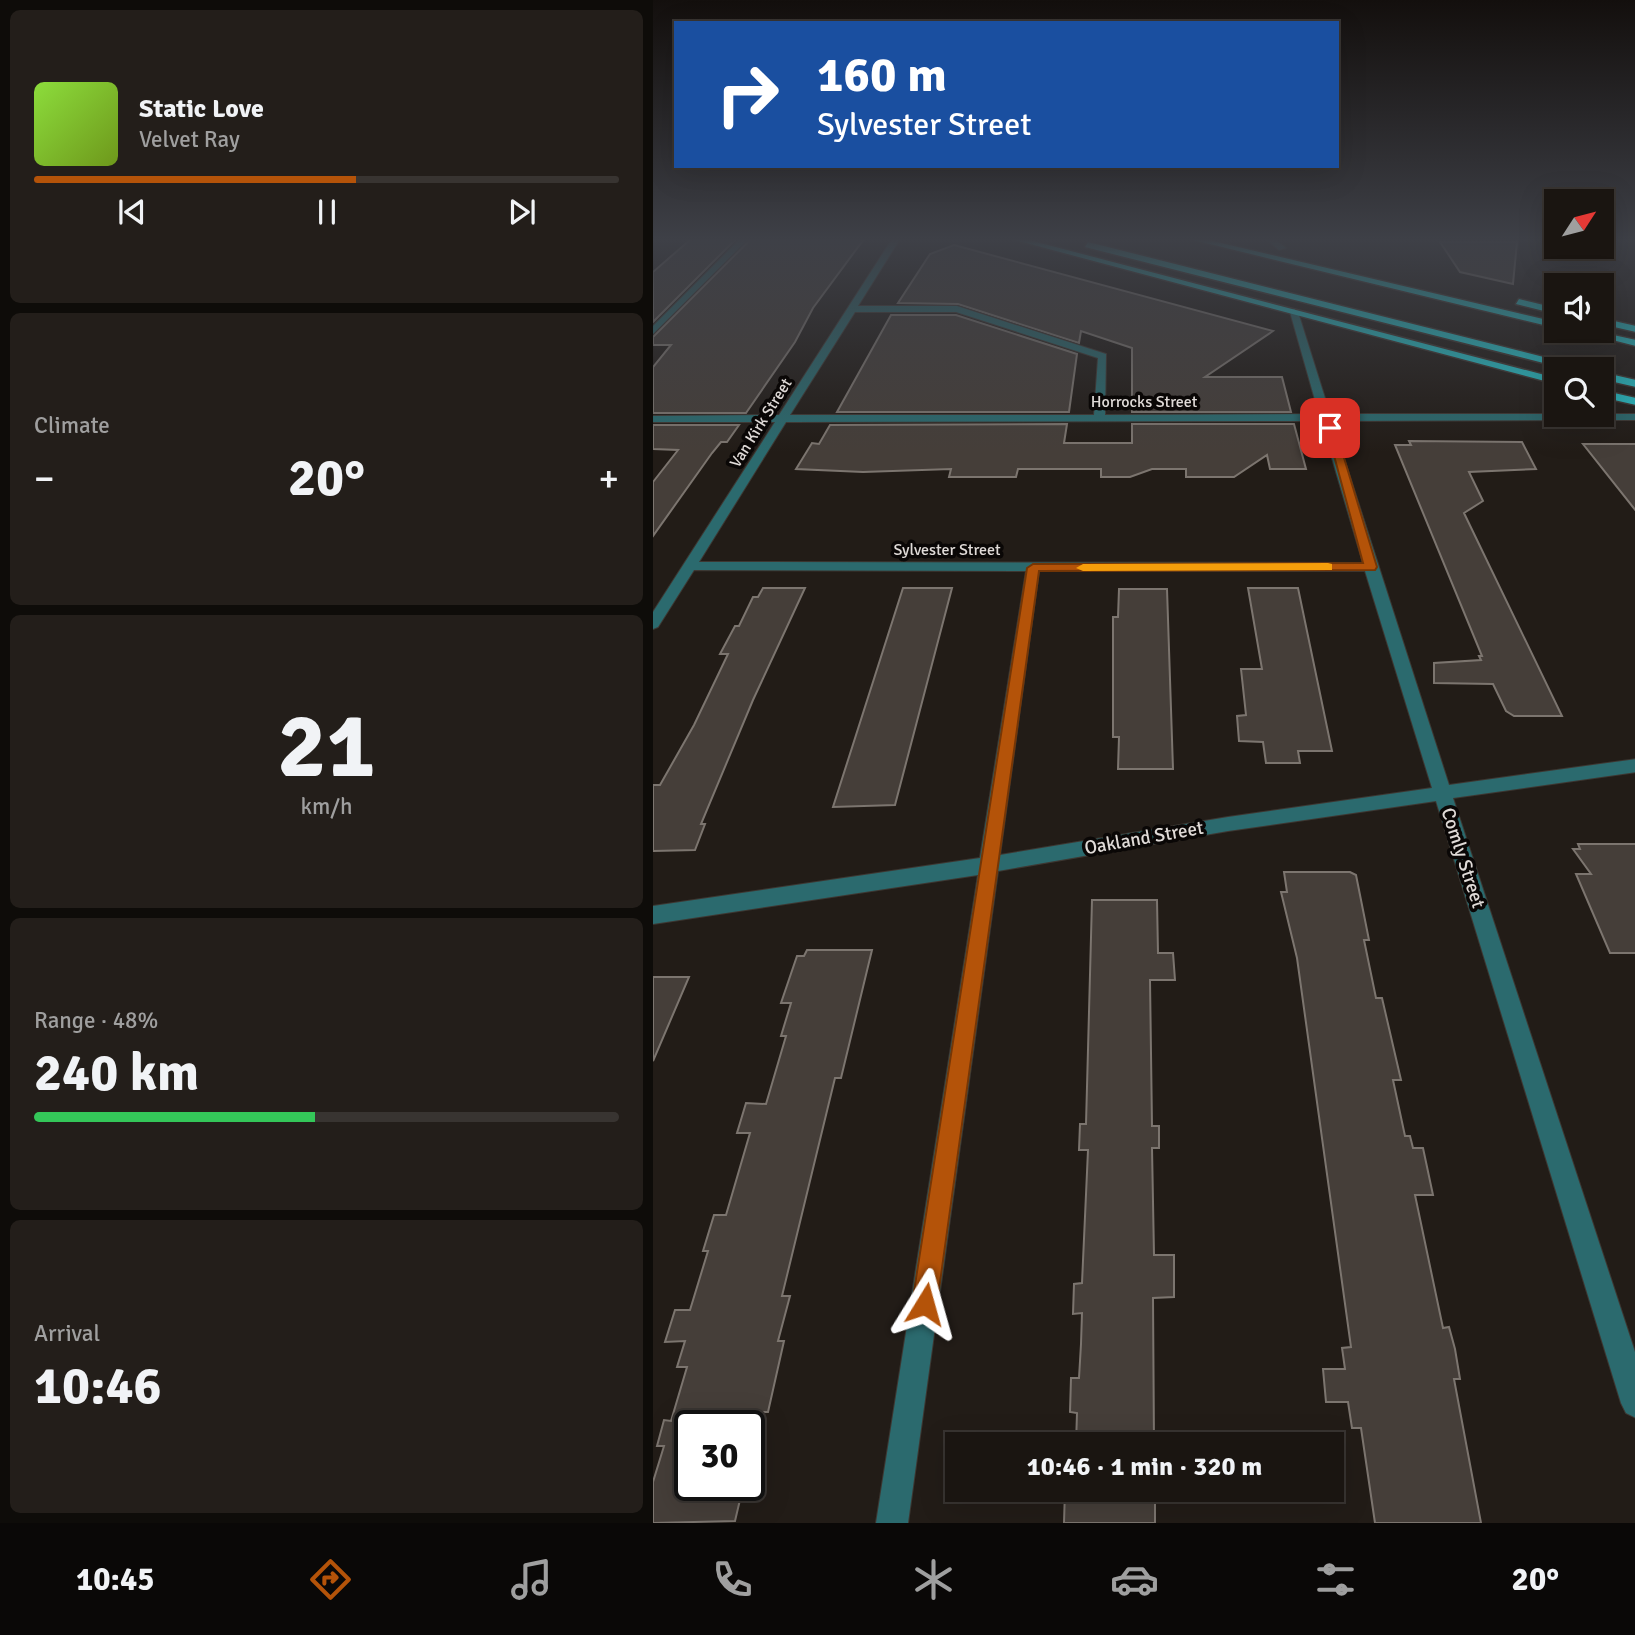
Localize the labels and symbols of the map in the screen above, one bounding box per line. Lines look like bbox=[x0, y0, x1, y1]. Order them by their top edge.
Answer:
north arrow bbox=[1544, 189, 1614, 259]
street label: Van Kirk Street bbox=[726, 374, 797, 472]
street label: Horrocks Street bbox=[1091, 392, 1198, 412]
pin bbox=[1300, 398, 1360, 458]
street label: Sylvester Street bbox=[893, 540, 1001, 560]
street label: Comly Street bbox=[1435, 805, 1491, 912]
street label: Oakland Street bbox=[1083, 816, 1206, 860]
position arrow bbox=[888, 1267, 962, 1341]
speed limit sign: 30 bbox=[674, 1410, 765, 1501]

